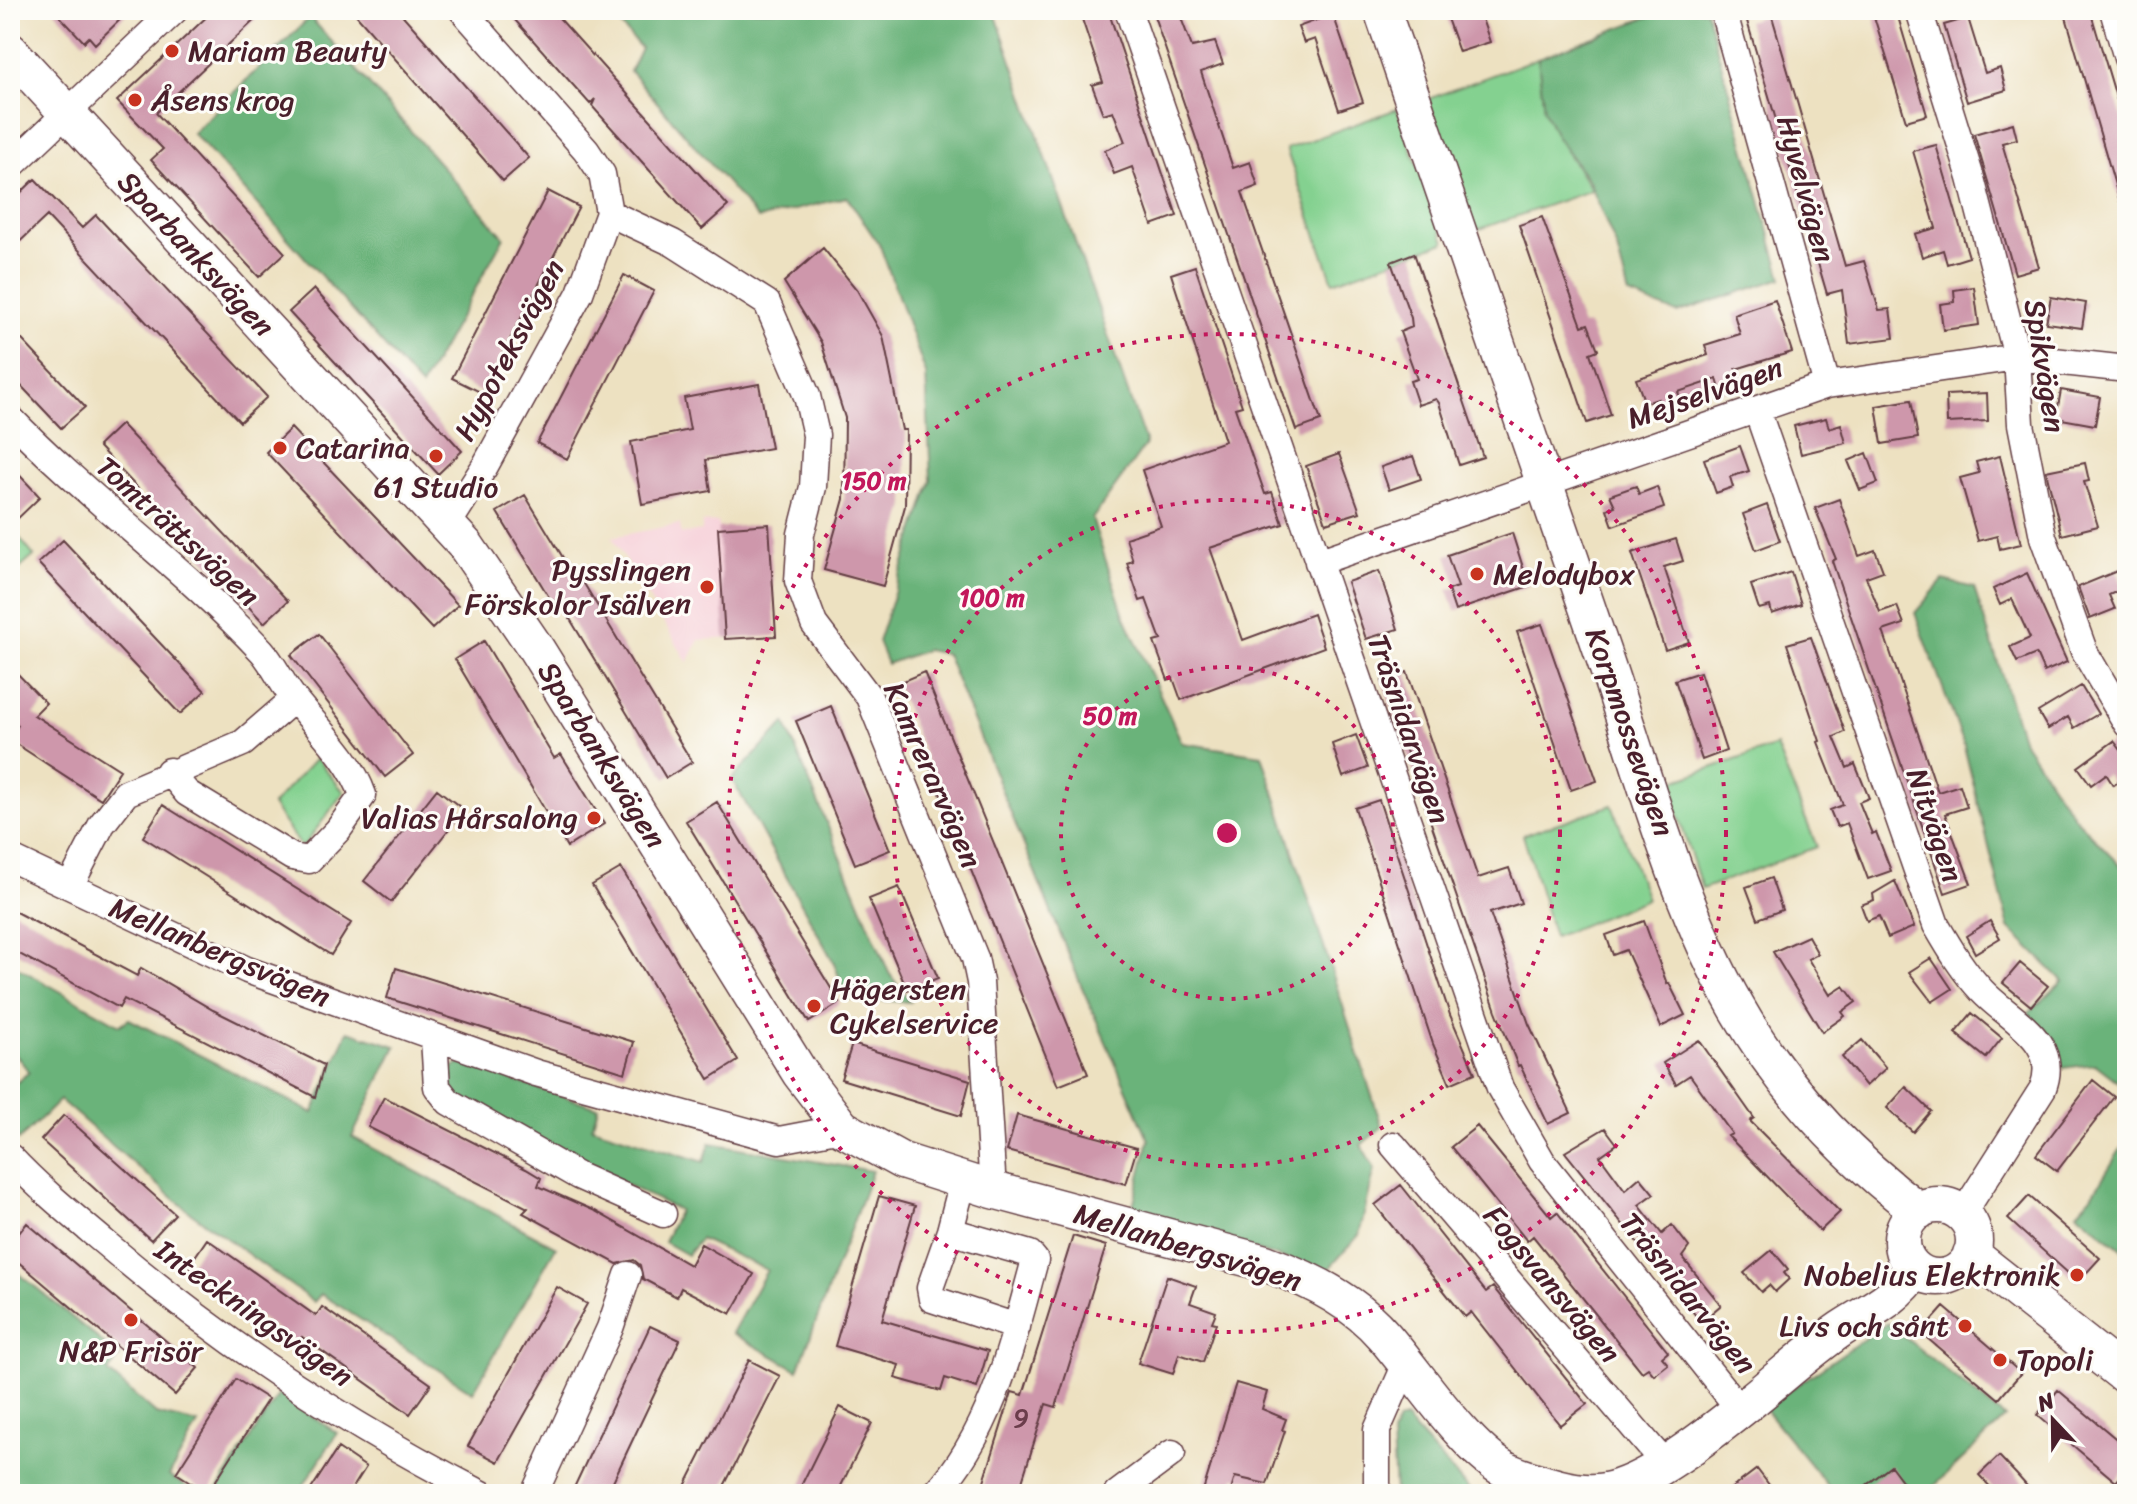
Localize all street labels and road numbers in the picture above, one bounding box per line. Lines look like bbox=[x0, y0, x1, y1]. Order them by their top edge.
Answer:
street label: Hyvelvägen bbox=[1760, 109, 1852, 269]
street label: Sparbanksvägen bbox=[103, 158, 289, 350]
street label: Hypoteksvägen bbox=[438, 249, 580, 451]
street label: Spikvägen bbox=[2008, 295, 2082, 437]
street label: Mejselvägen bbox=[1619, 341, 1791, 445]
street label: Tomträttsvägen bbox=[83, 442, 273, 620]
street label: Korpmossevägen bbox=[1569, 620, 1691, 844]
street label: Träsnidarvägen bbox=[1351, 627, 1467, 831]
street label: Sparbanksvägen bbox=[523, 650, 681, 860]
street label: Kamrerarvägen bbox=[868, 673, 998, 877]
street label: Nitvägen bbox=[1890, 760, 1980, 890]
street label: Mellanbergsvägen bbox=[101, 881, 339, 1023]
street label: Mellanbergsvägen bbox=[1067, 1187, 1309, 1307]
street label: Fogsvansvägen bbox=[1469, 1192, 1635, 1376]
street label: Träsnidarvägen bbox=[1605, 1199, 1771, 1387]
street label: Inteckningsvägen bbox=[142, 1224, 365, 1402]

